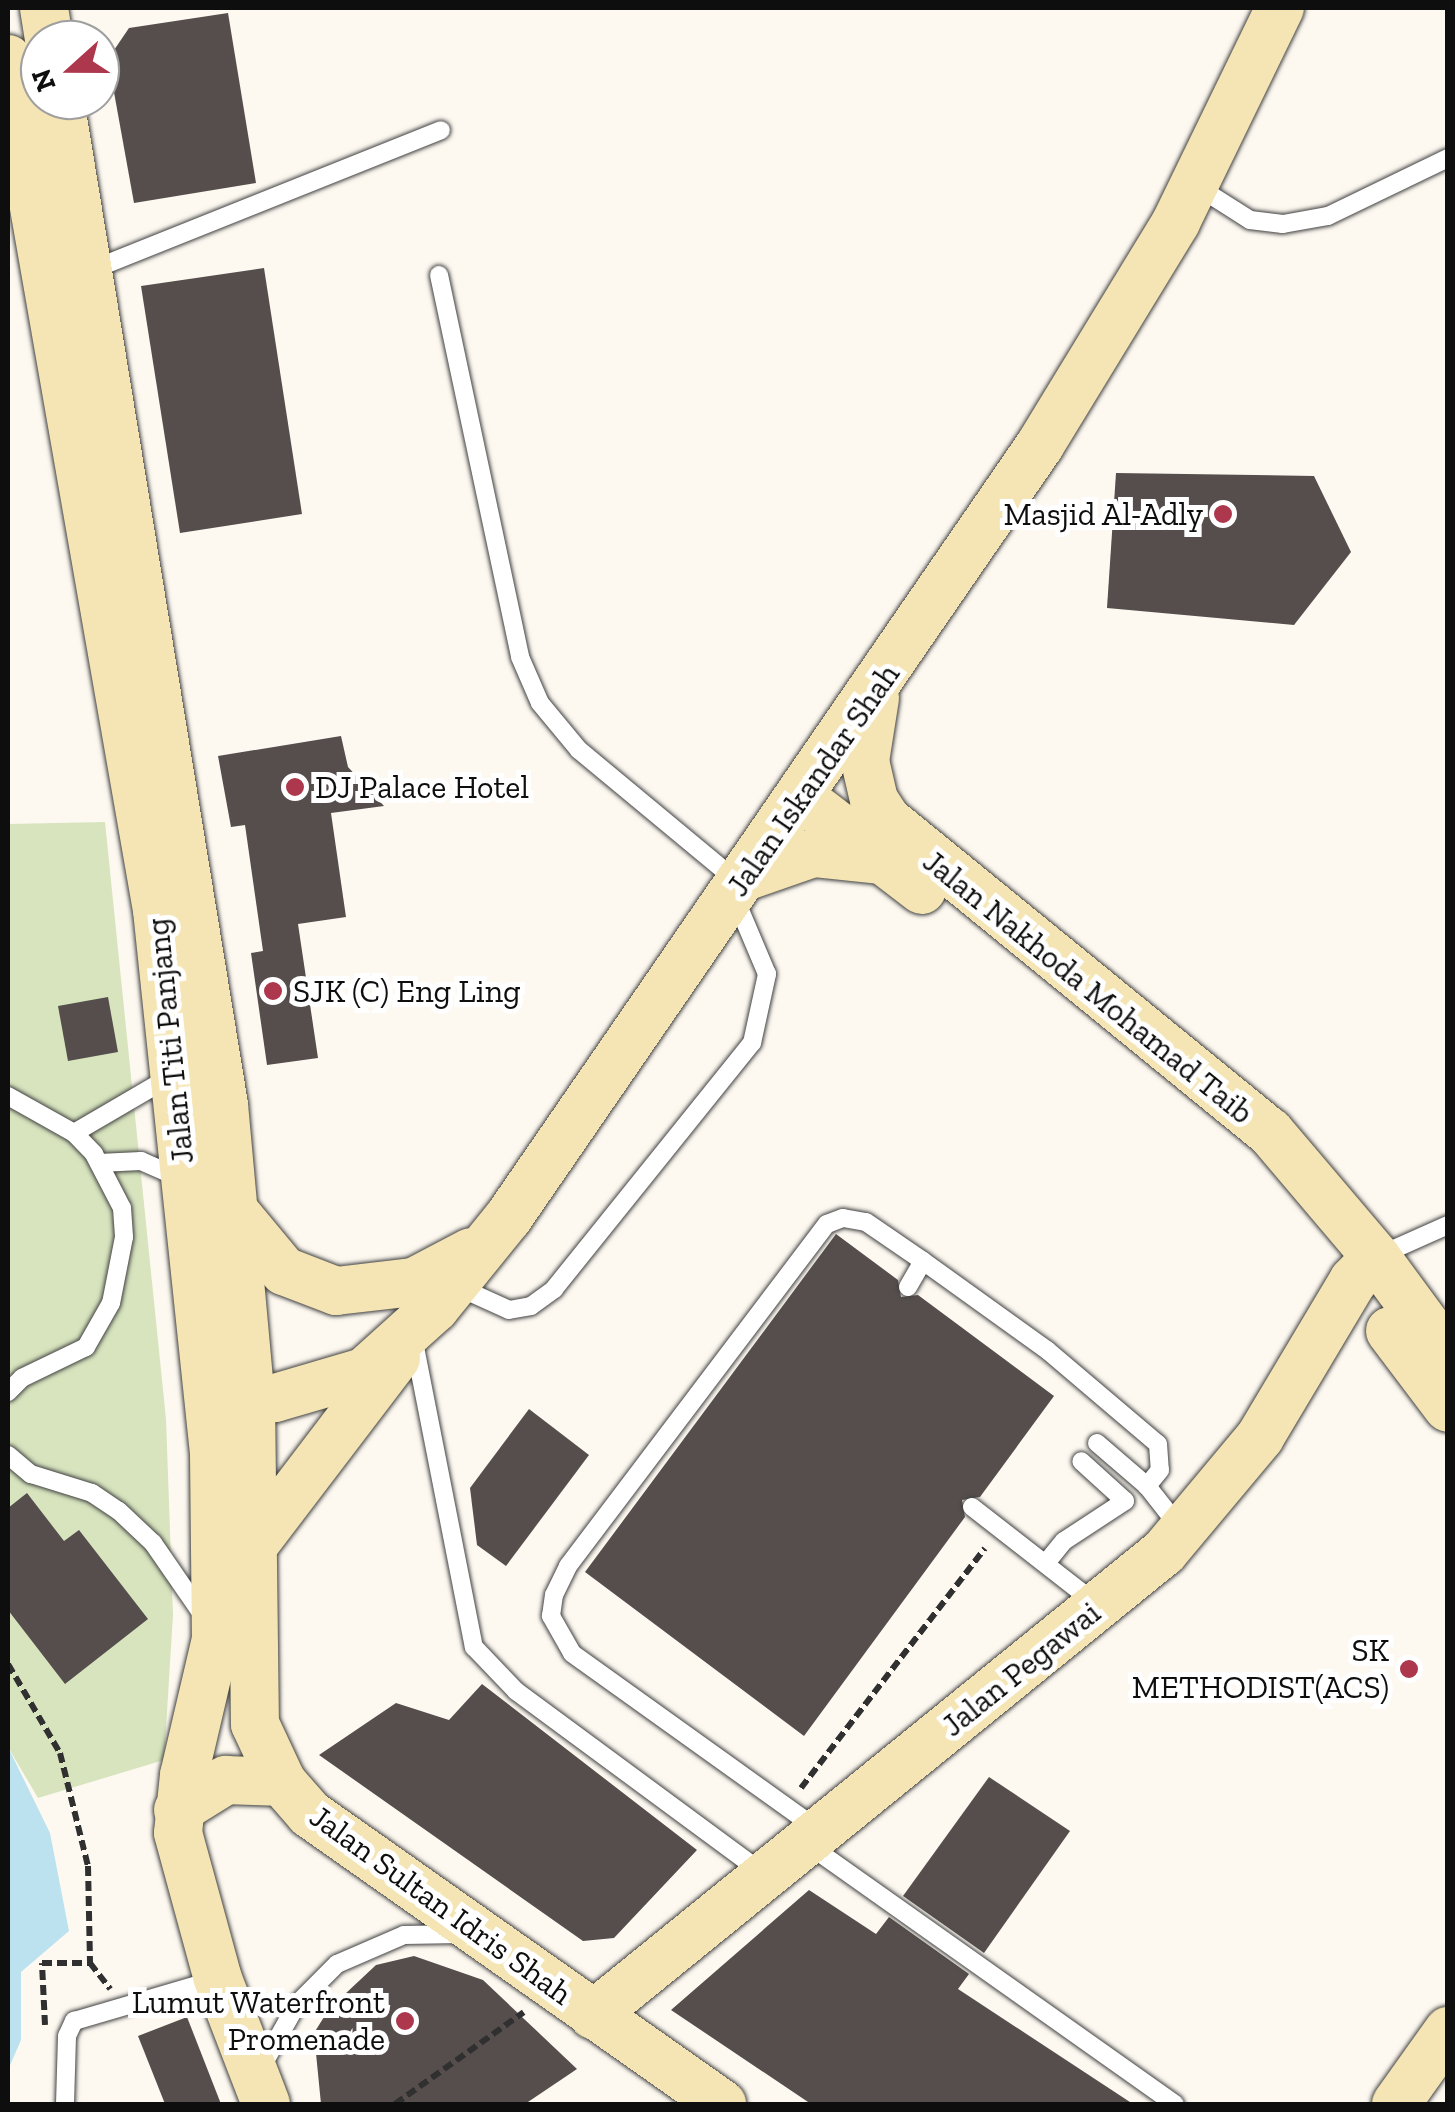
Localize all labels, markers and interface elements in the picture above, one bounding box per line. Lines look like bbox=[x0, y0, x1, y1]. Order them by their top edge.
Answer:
north arrow bbox=[20, 20, 120, 120]
text: N bbox=[24, 64, 63, 96]
place label: Masjid Al-Adly bbox=[1002, 495, 1203, 533]
marker: Masjid Al-Adly bbox=[1212, 503, 1234, 525]
street label: Jalan Iskandar Shah bbox=[718, 656, 908, 904]
place label: DJ Palace Hotel bbox=[315, 768, 529, 806]
marker: DJ Palace Hotel bbox=[284, 776, 306, 798]
street label: Jalan Nakhoda Mohamad Taib bbox=[915, 842, 1261, 1132]
street label: Jalan Titi Panjang bbox=[138, 916, 202, 1166]
place label: SJK (C) Eng Ling bbox=[293, 972, 521, 1010]
marker: SJK (C) Eng Ling bbox=[262, 980, 284, 1002]
street label: Jalan Pegawai bbox=[934, 1593, 1108, 1745]
place label: SK METHODIST(ACS) bbox=[1132, 1632, 1389, 1707]
marker: SK METHODIST(ACS) bbox=[1398, 1658, 1420, 1680]
street label: Jalan Sultan Idris Shah bbox=[303, 1797, 579, 2013]
place label: Lumut Waterfront Promenade bbox=[131, 1984, 385, 2059]
marker: Lumut Waterfront Promenade bbox=[394, 2010, 416, 2032]

